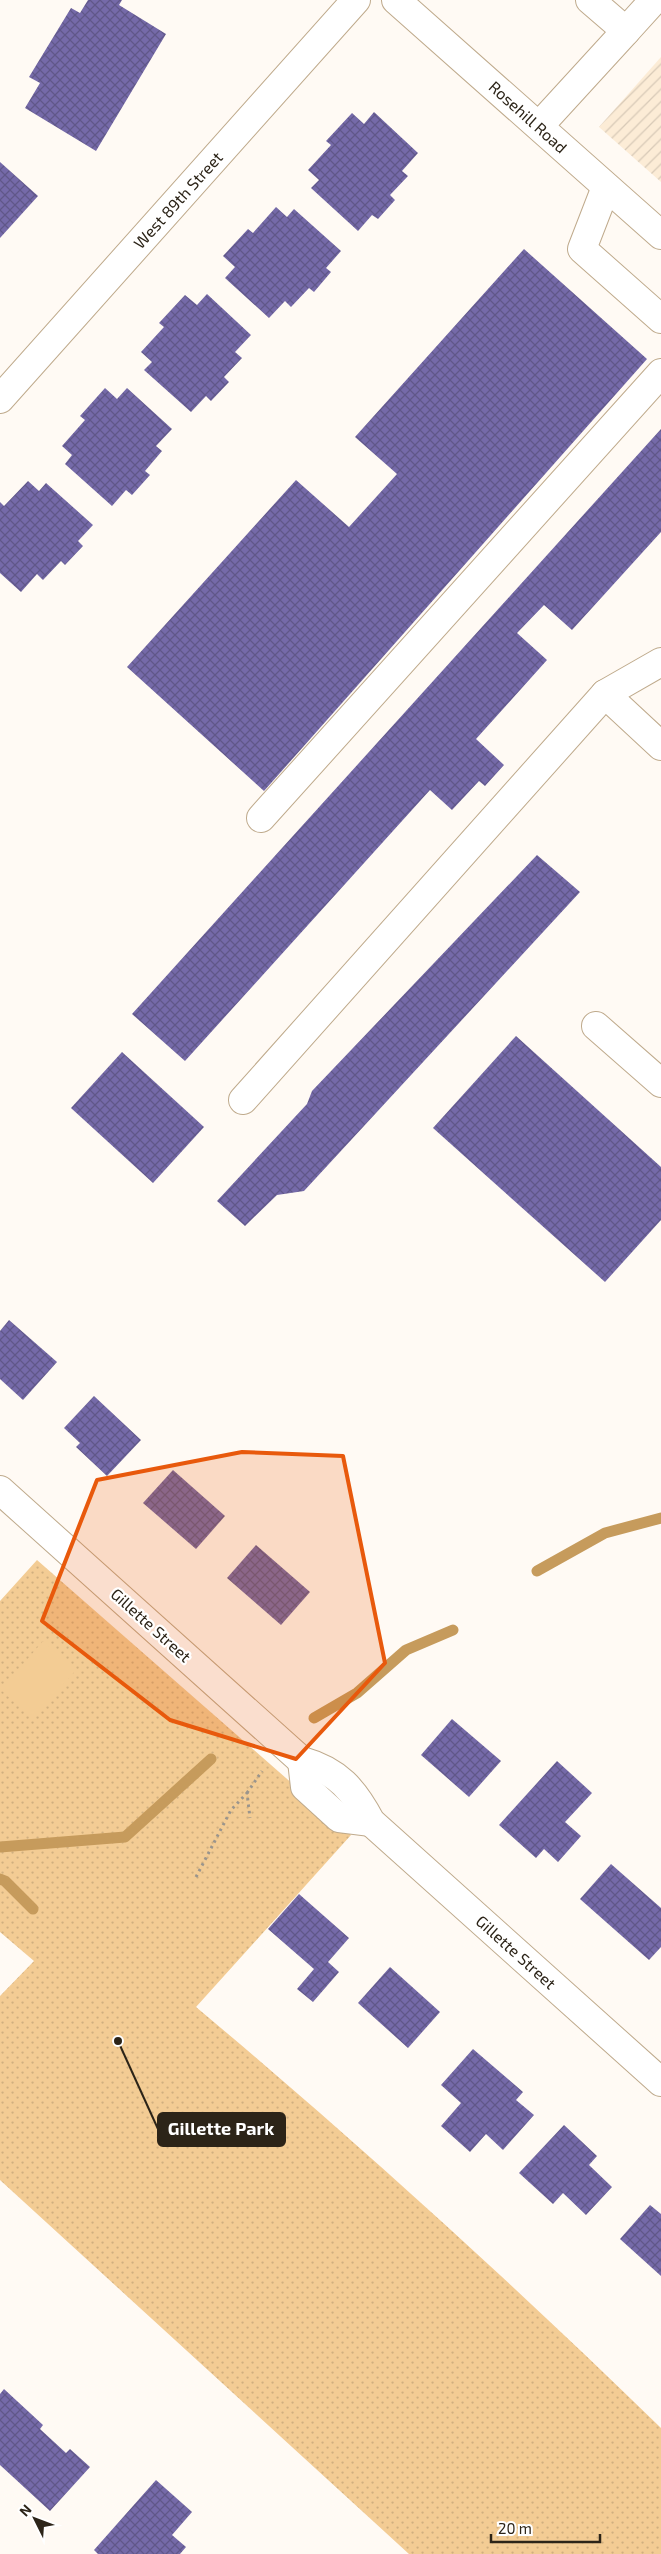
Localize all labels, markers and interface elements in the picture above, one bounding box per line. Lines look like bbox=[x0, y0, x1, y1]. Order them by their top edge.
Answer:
street label: Rosehill Road bbox=[485, 77, 571, 157]
street label: West 89th Street bbox=[129, 147, 226, 252]
street label: Gillette Street bbox=[107, 1584, 195, 1665]
street label: Gillette Street bbox=[472, 1911, 560, 1992]
callout: Gillette Park bbox=[158, 2113, 285, 2146]
text: Gillette Park bbox=[168, 2117, 274, 2139]
north arrow bbox=[10, 2494, 60, 2544]
text: N bbox=[15, 2501, 35, 2519]
scale bar bbox=[491, 2512, 600, 2544]
text: 20 m bbox=[498, 2519, 532, 2537]

